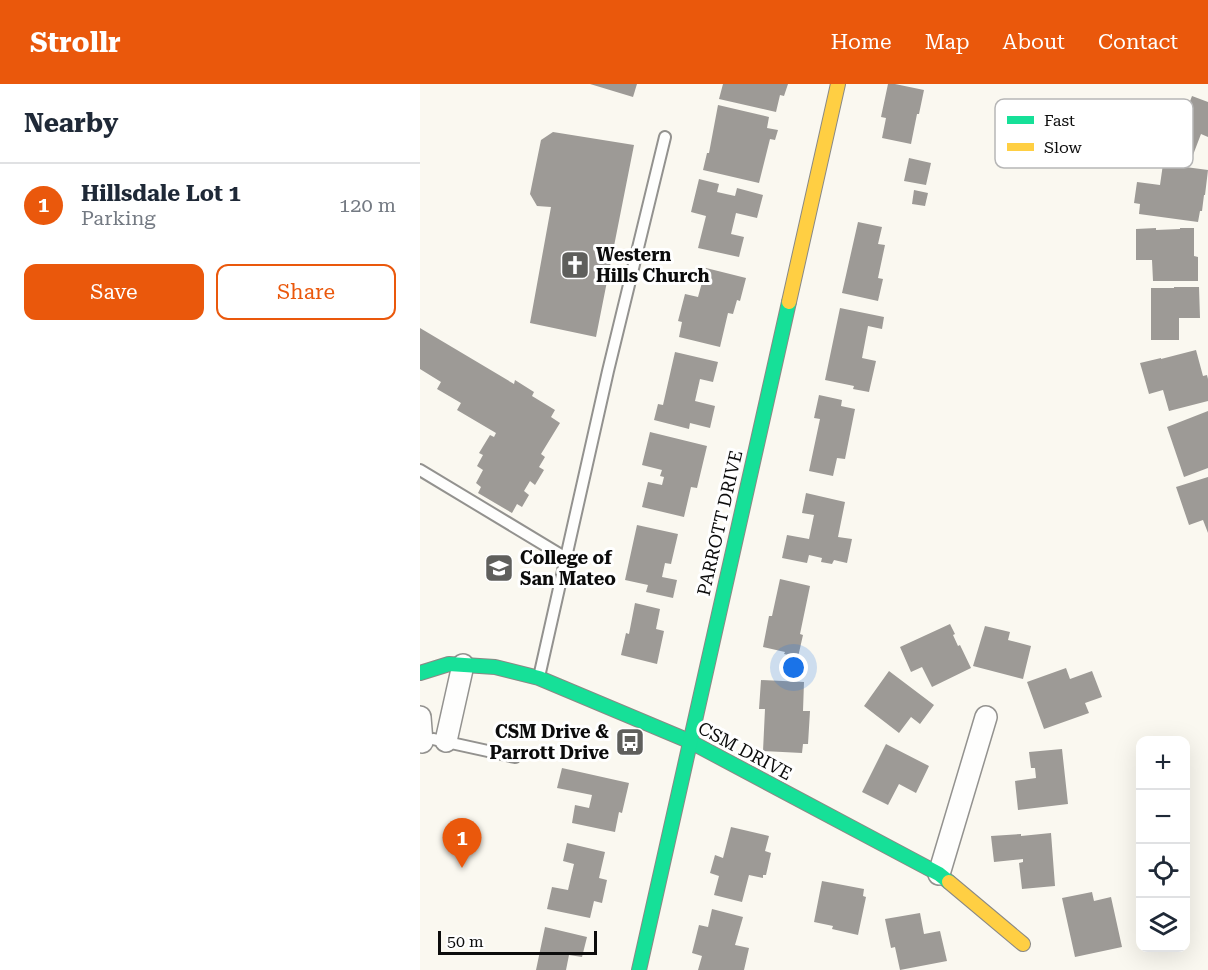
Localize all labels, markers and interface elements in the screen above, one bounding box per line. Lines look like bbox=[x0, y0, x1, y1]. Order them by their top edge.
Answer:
text: Strollr bbox=[30, 26, 121, 59]
text: Home bbox=[831, 30, 892, 54]
text: Map bbox=[925, 30, 970, 54]
text: About bbox=[1003, 30, 1065, 54]
text: Contact bbox=[1098, 30, 1178, 54]
legend bbox=[995, 99, 1193, 168]
text: Nearby bbox=[24, 108, 118, 138]
text: Fast bbox=[1044, 111, 1075, 130]
text: Slow bbox=[1044, 138, 1082, 157]
text: Hillsdale Lot 1 bbox=[81, 181, 241, 206]
text: 1 bbox=[38, 193, 49, 217]
text: 120 m bbox=[339, 193, 396, 217]
text: Parking bbox=[81, 206, 156, 230]
place label: Western Hills Church bbox=[596, 244, 710, 286]
church icon: Western Hills Church bbox=[559, 249, 591, 281]
button: Save bbox=[24, 264, 204, 320]
button: Share bbox=[216, 264, 396, 320]
street label: PARROTT DRIVE bbox=[693, 448, 746, 598]
place label: College of San Mateo bbox=[520, 547, 616, 589]
school or university icon: College of San Mateo bbox=[483, 552, 515, 584]
your location bbox=[779, 653, 808, 682]
street label: CSM DRIVE bbox=[695, 717, 796, 784]
place label: CSM Drive & Parrott Drive bbox=[490, 721, 609, 763]
bus stop icon: CSM Drive & Parrott Drive bbox=[614, 726, 646, 758]
map controls bbox=[1136, 736, 1190, 952]
button: + bbox=[1136, 736, 1190, 790]
button: − bbox=[1136, 790, 1190, 844]
pin: 1 bbox=[442, 818, 482, 868]
button: locate bbox=[1136, 844, 1190, 898]
button: layers bbox=[1136, 898, 1190, 952]
scale bar bbox=[438, 928, 597, 956]
text: 50 m bbox=[447, 932, 484, 951]

